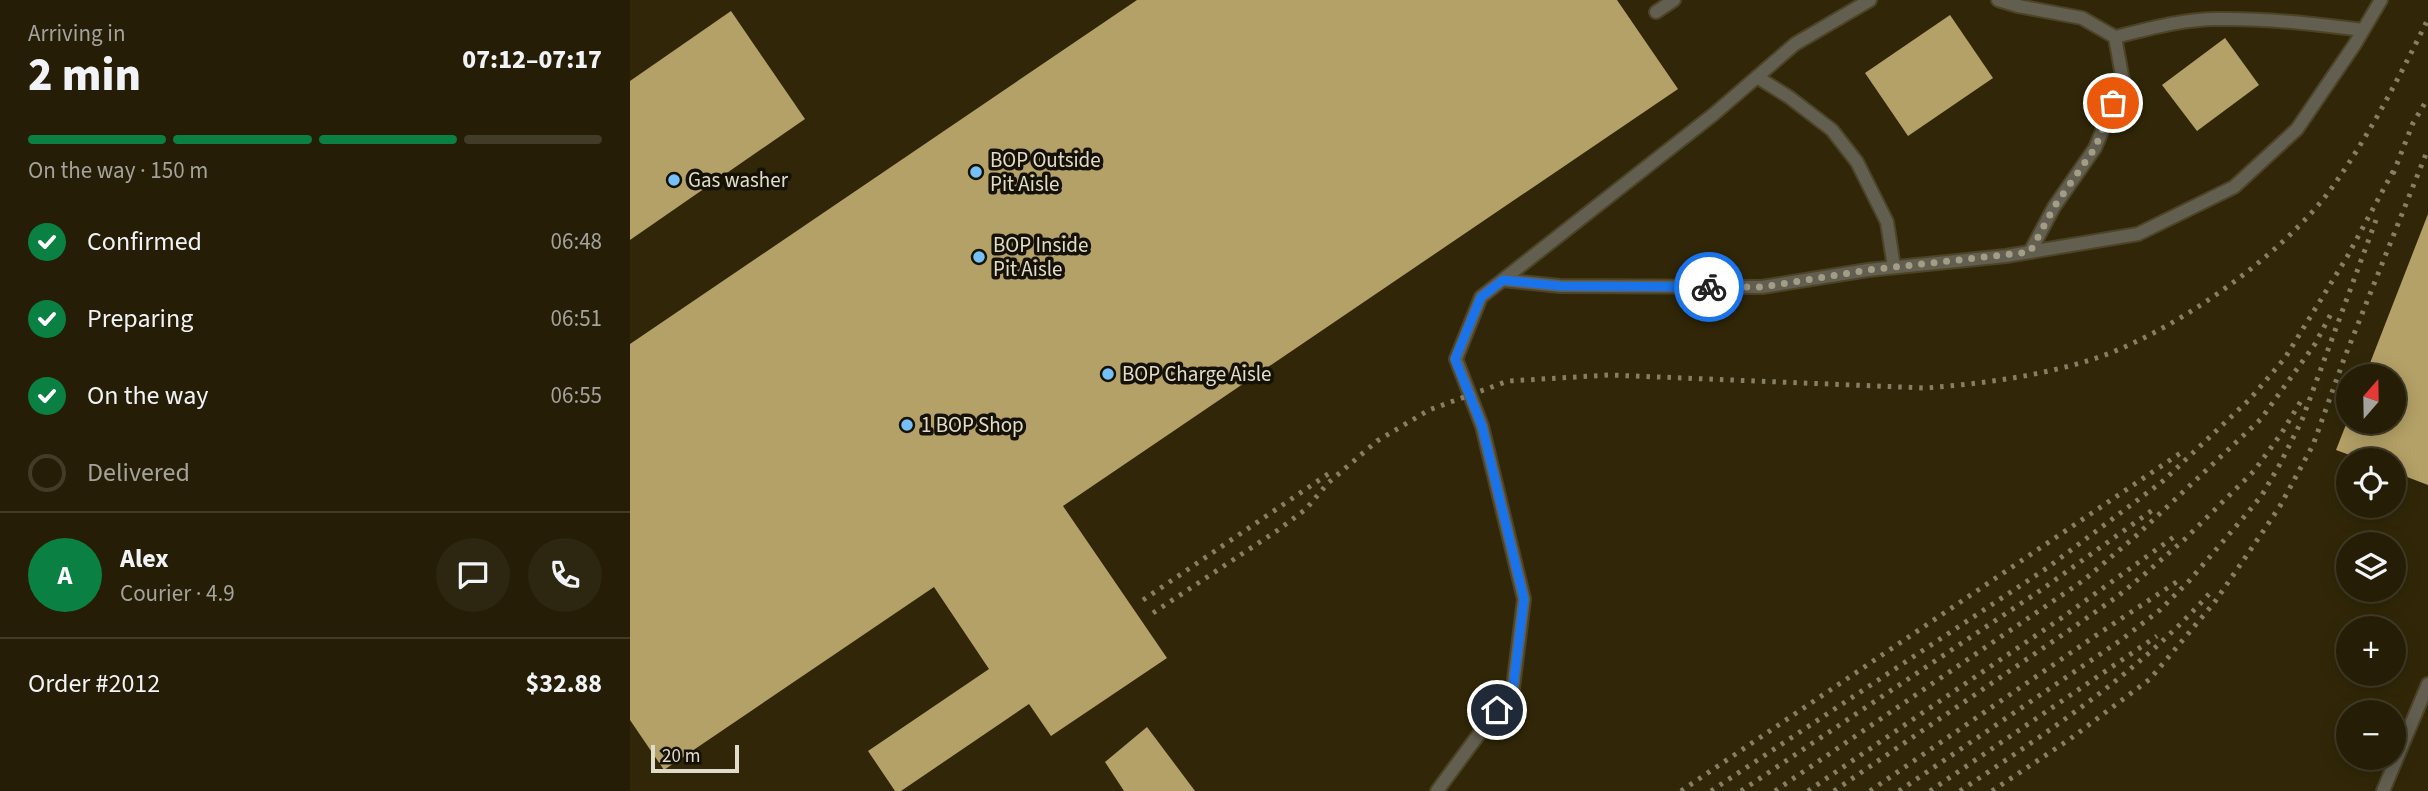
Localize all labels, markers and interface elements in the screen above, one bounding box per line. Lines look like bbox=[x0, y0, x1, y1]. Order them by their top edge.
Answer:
text: Arriving in bbox=[28, 17, 126, 50]
text: 07:12–07:17 bbox=[462, 41, 602, 78]
text: 2 min bbox=[28, 43, 141, 108]
pin bbox=[2083, 73, 2143, 133]
icon: bag bbox=[2094, 84, 2132, 122]
place label: BOP Outside Pit Aisle bbox=[990, 145, 1101, 199]
text: On the way · 150 m bbox=[28, 154, 208, 187]
marker: BOP Outside Pit Aisle bbox=[968, 164, 984, 180]
place label: Gas washer bbox=[688, 165, 789, 195]
marker: Gas washer bbox=[666, 172, 682, 188]
icon: check bbox=[28, 223, 66, 261]
text: Confirmed bbox=[87, 223, 202, 260]
text: 06:48 bbox=[551, 225, 602, 258]
place label: BOP Inside Pit Aisle bbox=[993, 230, 1088, 284]
marker: BOP Inside Pit Aisle bbox=[971, 249, 987, 265]
courier bbox=[1674, 252, 1744, 322]
icon: bike bbox=[1690, 268, 1728, 306]
icon: check bbox=[28, 300, 66, 338]
text: Preparing bbox=[87, 300, 193, 337]
text: 06:51 bbox=[551, 302, 602, 335]
place label: BOP Charge Aisle bbox=[1122, 359, 1272, 389]
north arrow bbox=[2336, 364, 2406, 434]
map controls bbox=[2336, 364, 2406, 770]
marker: BOP Charge Aisle bbox=[1100, 366, 1116, 382]
icon: check bbox=[28, 377, 66, 415]
text: On the way bbox=[87, 377, 208, 414]
text: 06:55 bbox=[551, 379, 602, 412]
place label: 1 BOP Shop bbox=[921, 410, 1024, 440]
marker: 1 BOP Shop bbox=[899, 417, 915, 433]
button: locate bbox=[2336, 448, 2406, 518]
text: Delivered bbox=[87, 454, 190, 491]
button: layers bbox=[2336, 532, 2406, 602]
button: chat bbox=[436, 538, 510, 612]
button: phone bbox=[528, 538, 602, 612]
text: Alex bbox=[120, 540, 169, 577]
text: A bbox=[58, 557, 72, 594]
text: Courier · 4.9 bbox=[120, 577, 235, 610]
button: + bbox=[2336, 616, 2406, 686]
text: Order #2012 bbox=[28, 665, 160, 702]
text: $32.88 bbox=[526, 665, 602, 702]
pin bbox=[1467, 680, 1527, 740]
icon: home bbox=[1478, 691, 1516, 729]
button: − bbox=[2336, 700, 2406, 770]
scale bar bbox=[651, 742, 738, 774]
text: 20 m bbox=[662, 743, 700, 770]

